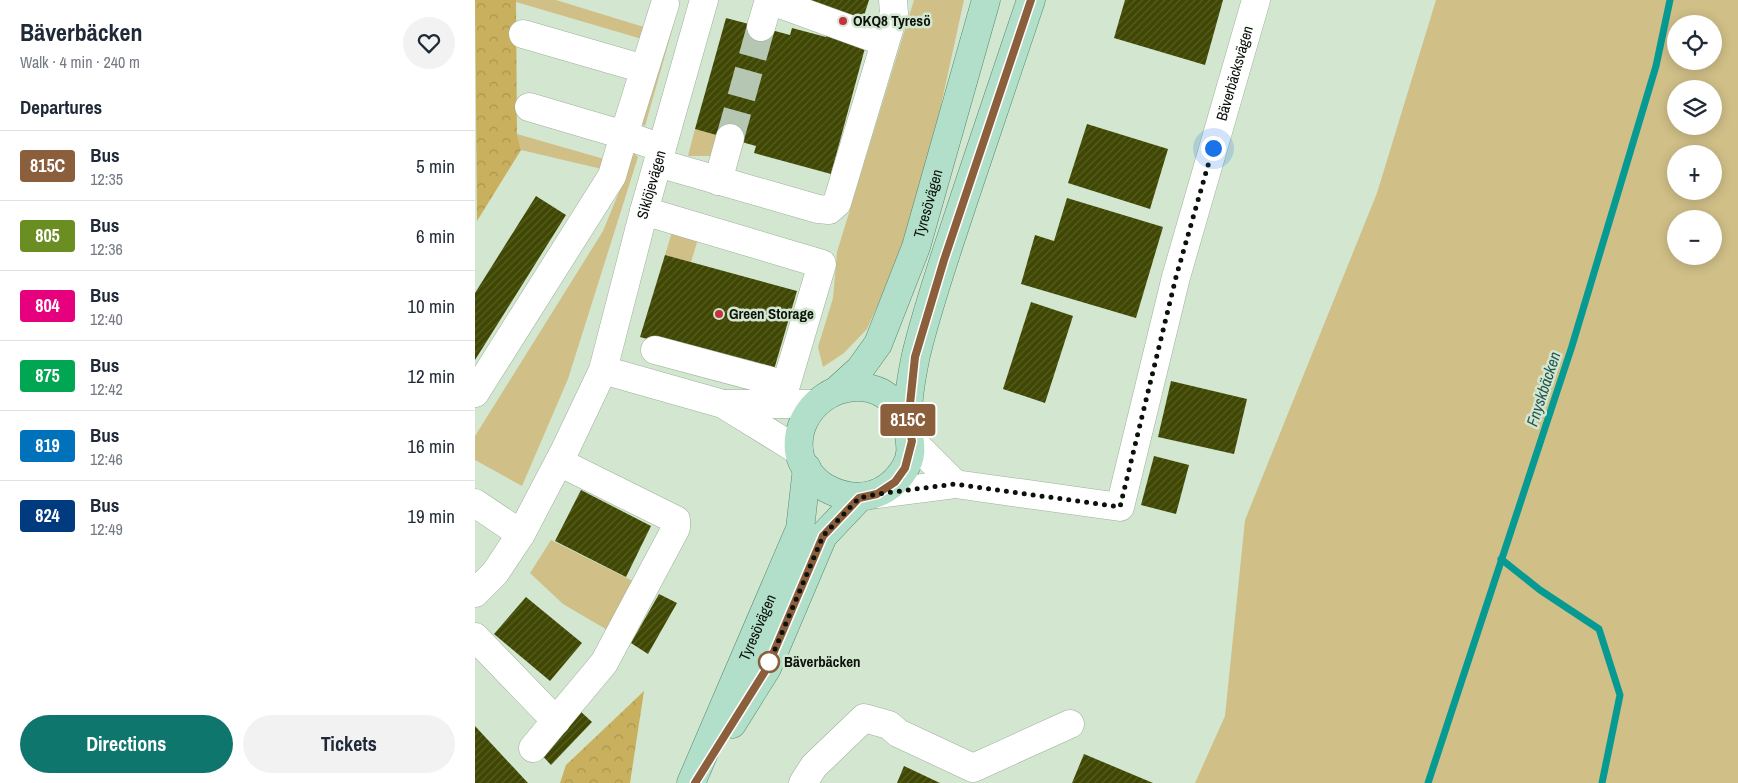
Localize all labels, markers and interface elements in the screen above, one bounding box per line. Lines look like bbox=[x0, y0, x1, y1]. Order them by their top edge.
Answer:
place label: OKQ8 Tyresö bbox=[853, 10, 931, 31]
marker: OKQ8 Tyresö bbox=[837, 15, 849, 27]
map controls bbox=[1667, 15, 1722, 265]
button: locate bbox=[1667, 15, 1722, 70]
text: Bäverbäcken bbox=[20, 16, 143, 48]
button: heart bbox=[403, 17, 455, 69]
street label: Bäverbäcksvägen bbox=[1211, 23, 1258, 123]
text: Walk · 4 min · 240 m bbox=[20, 51, 140, 73]
button: layers bbox=[1667, 80, 1722, 135]
text: Departures bbox=[20, 94, 102, 120]
your location bbox=[1201, 136, 1226, 161]
text: Bus bbox=[90, 142, 120, 168]
button: + bbox=[1667, 145, 1722, 200]
street label: Siklöjevägen bbox=[631, 148, 671, 221]
text: 815C bbox=[30, 153, 65, 178]
text: 5 min bbox=[416, 153, 455, 179]
street label: Tyresövägen bbox=[908, 167, 947, 240]
text: 12:35 bbox=[90, 168, 123, 190]
button: − bbox=[1667, 210, 1722, 265]
text: Bus bbox=[90, 212, 119, 238]
text: 805 bbox=[35, 223, 60, 248]
text: 6 min bbox=[416, 223, 455, 249]
text: 12:36 bbox=[90, 238, 123, 260]
text: Bus bbox=[90, 282, 119, 308]
text: 804 bbox=[35, 293, 60, 318]
text: 10 min bbox=[407, 293, 455, 319]
place label: Green Storage bbox=[729, 303, 814, 324]
text: 12:40 bbox=[90, 308, 123, 330]
marker: Green Storage bbox=[713, 308, 725, 320]
water label: Fnyskbäcken bbox=[1521, 349, 1565, 429]
text: Bus bbox=[90, 352, 119, 378]
text: 875 bbox=[35, 363, 60, 388]
text: 12 min bbox=[407, 363, 455, 389]
text: 12:42 bbox=[90, 378, 123, 400]
line badge: 815C bbox=[873, 404, 943, 436]
text: 815C bbox=[890, 407, 926, 432]
text: Bus bbox=[90, 422, 119, 448]
text: 819 bbox=[35, 433, 60, 458]
text: 16 min bbox=[407, 433, 455, 459]
text: 12:46 bbox=[90, 448, 123, 470]
text: Bus bbox=[90, 492, 119, 518]
text: 824 bbox=[35, 503, 60, 528]
text: 19 min bbox=[407, 503, 455, 529]
text: 12:49 bbox=[90, 518, 123, 540]
street label: Tyresövägen bbox=[734, 591, 781, 664]
marker: Bäverbäcken bbox=[758, 651, 780, 673]
place label: Bäverbäcken bbox=[784, 651, 861, 672]
button: Directions bbox=[20, 715, 233, 773]
button: Tickets bbox=[243, 715, 455, 773]

